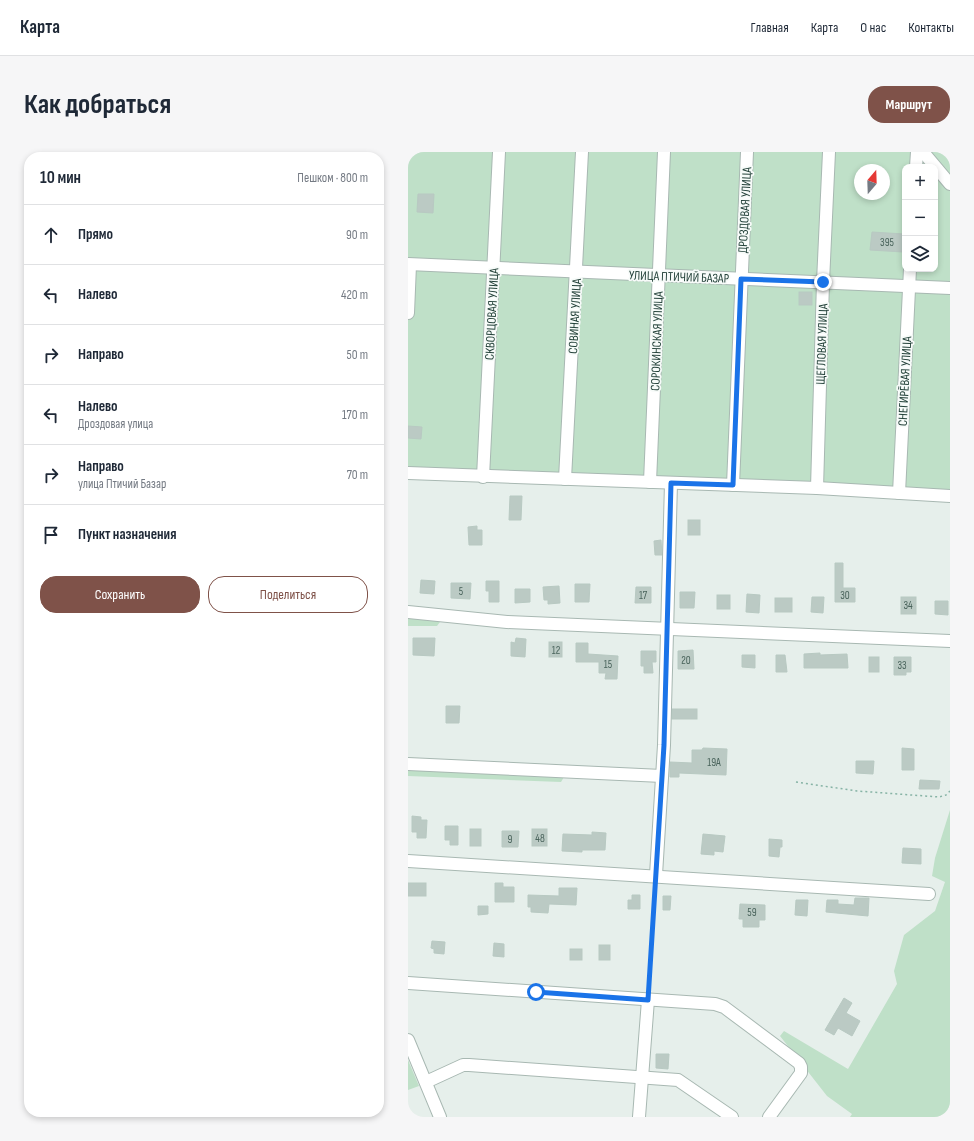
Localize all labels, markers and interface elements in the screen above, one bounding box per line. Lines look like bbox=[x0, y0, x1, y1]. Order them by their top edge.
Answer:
text: Карта bbox=[20, 16, 60, 39]
text: Главная bbox=[751, 19, 789, 36]
text: Карта bbox=[811, 19, 838, 36]
text: О нас bbox=[860, 19, 886, 36]
text: Контакты bbox=[908, 19, 954, 36]
button: Маршрут bbox=[868, 86, 950, 123]
text: Как добраться bbox=[24, 88, 171, 121]
north arrow bbox=[854, 164, 890, 200]
map controls bbox=[902, 164, 938, 272]
button: + bbox=[902, 164, 938, 200]
street label: ДРОЗДОВАЯ УЛИЦА bbox=[735, 166, 755, 253]
text: 10 мин bbox=[40, 168, 81, 188]
text: Пешком · 800 m bbox=[297, 170, 368, 186]
button: − bbox=[902, 200, 938, 236]
icon: ahead bbox=[40, 224, 62, 246]
text: Прямо bbox=[78, 225, 113, 244]
text: 90 m bbox=[346, 227, 368, 243]
house number: 395 bbox=[880, 236, 894, 249]
button: layers bbox=[902, 236, 938, 272]
street label: СКВОРЦОВАЯ УЛИЦА bbox=[482, 267, 502, 361]
street label: УЛИЦА ПТИЧИЙ БАЗАР bbox=[629, 267, 730, 287]
route end bbox=[814, 273, 832, 291]
street label: СОВИНАЯ УЛИЦА bbox=[565, 278, 585, 354]
icon: left bbox=[40, 284, 62, 306]
text: Налево bbox=[78, 285, 118, 304]
text: 420 m bbox=[341, 287, 368, 303]
street label: СОРОКИНСКАЯ УЛИЦА bbox=[647, 291, 667, 391]
street label: ЩЕГЛОВАЯ УЛИЦА bbox=[813, 303, 831, 385]
street label: СНЕГИРЁВАЯ УЛИЦА bbox=[895, 335, 915, 426]
icon: right bbox=[40, 344, 62, 366]
text: Направо bbox=[78, 345, 124, 364]
text: 50 m bbox=[347, 347, 368, 363]
text: Налево bbox=[78, 397, 118, 416]
icon: left bbox=[40, 404, 62, 426]
text: 170 m bbox=[342, 407, 368, 423]
text: Дроздовая улица bbox=[78, 416, 153, 432]
text: Направо bbox=[78, 457, 124, 476]
icon: right bbox=[40, 464, 62, 486]
text: 70 m bbox=[347, 467, 368, 483]
text: улица Птичий Базар bbox=[78, 476, 166, 492]
icon: arrive bbox=[40, 524, 62, 546]
text: Пункт назначения bbox=[78, 525, 176, 544]
button: Сохранить bbox=[40, 576, 200, 613]
button: Поделиться bbox=[208, 576, 368, 613]
house number: 5 bbox=[459, 585, 463, 598]
house number: 17 bbox=[639, 589, 648, 602]
house number: 30 bbox=[840, 589, 850, 602]
house number: 34 bbox=[903, 599, 913, 612]
house number: 12 bbox=[552, 644, 561, 657]
house number: 20 bbox=[681, 654, 691, 667]
house number: 15 bbox=[604, 658, 612, 671]
house number: 33 bbox=[897, 659, 907, 672]
house number: 19А bbox=[707, 756, 721, 769]
house number: 48 bbox=[535, 832, 545, 845]
house number: 9 bbox=[508, 833, 513, 846]
house number: 59 bbox=[747, 906, 757, 919]
route start bbox=[527, 983, 545, 1001]

